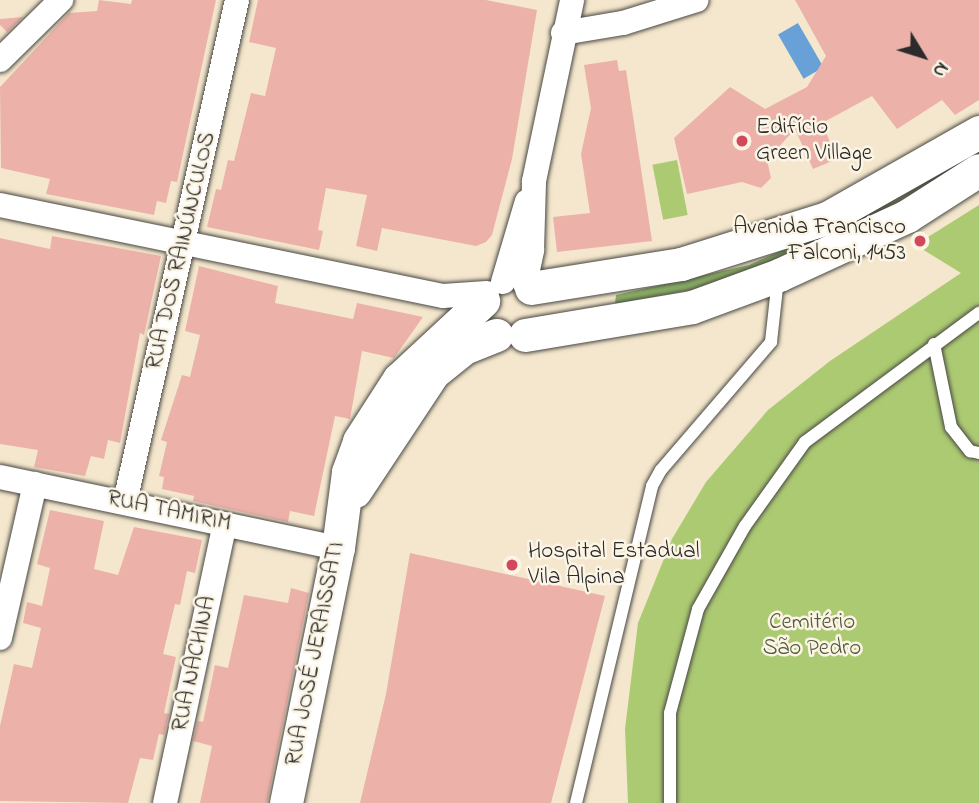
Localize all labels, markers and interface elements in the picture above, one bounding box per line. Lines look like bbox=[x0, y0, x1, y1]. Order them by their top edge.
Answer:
north arrow bbox=[888, 21, 958, 91]
text: N bbox=[925, 56, 955, 83]
place label: Edifício Green Village bbox=[756, 114, 872, 168]
street label: RUA DOS RAINÚNCULOS bbox=[141, 129, 223, 373]
marker: Edifício Green Village bbox=[734, 133, 750, 149]
place label: Avenida Francisco Falconi, 1453 bbox=[733, 214, 906, 268]
marker: Avenida Francisco Falconi, 1453 bbox=[912, 233, 928, 249]
street label: RUA TAMIRIM bbox=[105, 485, 233, 539]
place label: Hospital Estadual Vila Alpina bbox=[528, 538, 700, 592]
street label: RUA JOSÉ JERAISSATI bbox=[281, 540, 351, 768]
marker: Hospital Estadual Vila Alpina bbox=[502, 555, 522, 575]
street label: RUA NACHINA bbox=[167, 594, 223, 734]
park label: Cemitério São Pedro bbox=[763, 609, 861, 663]

